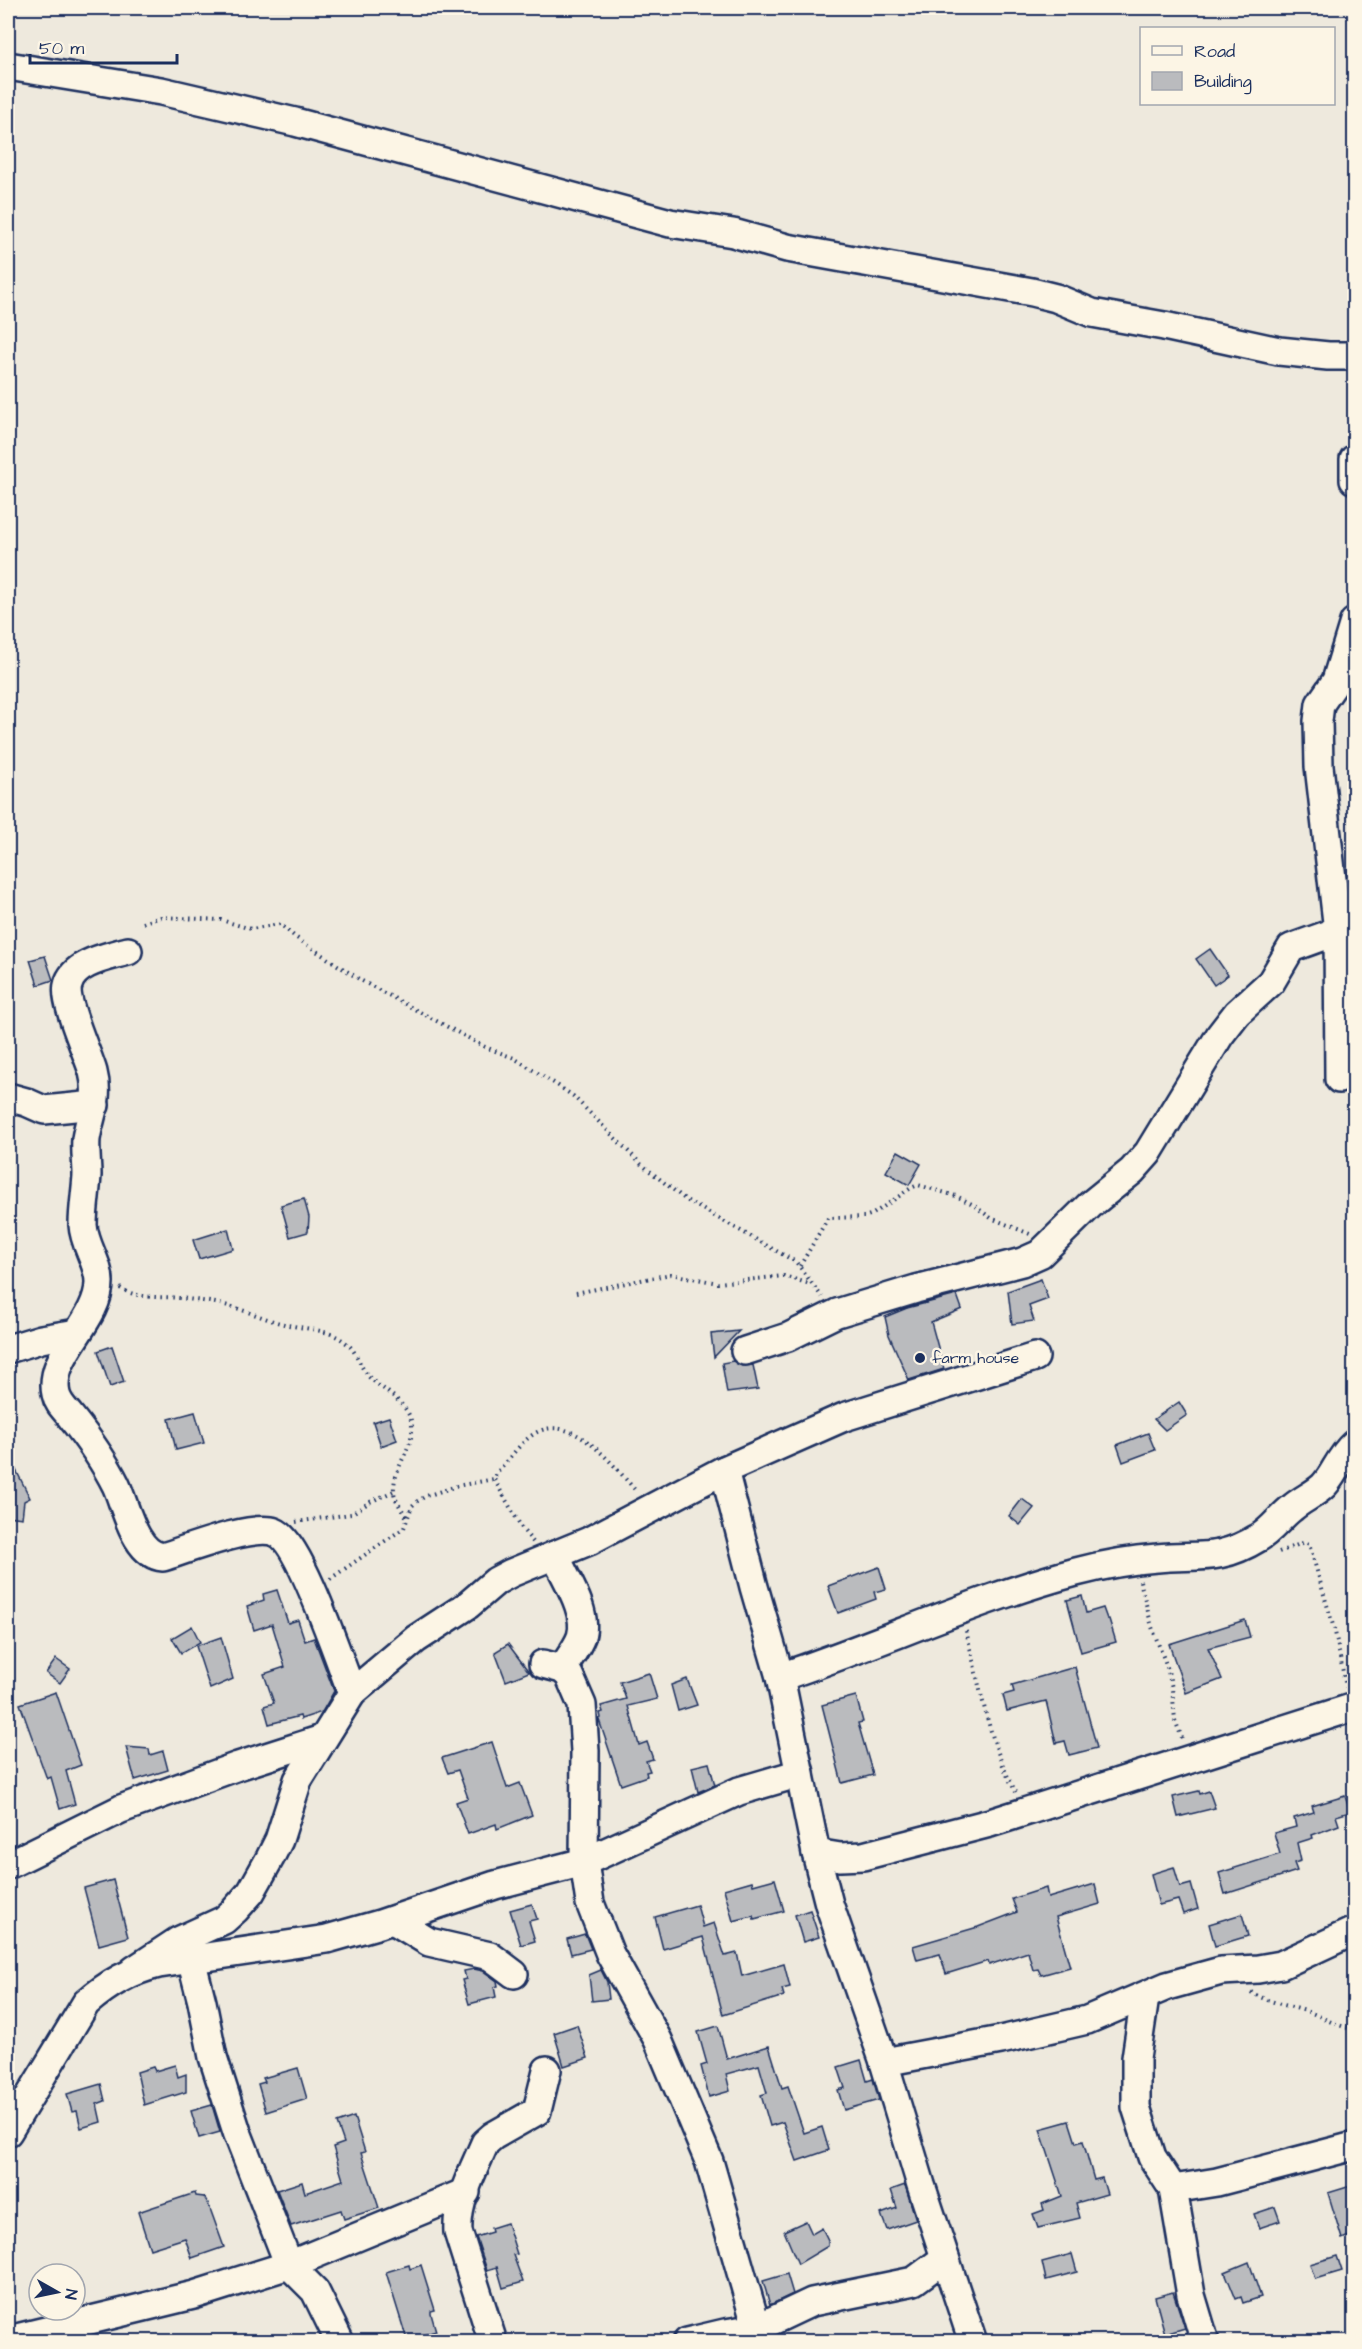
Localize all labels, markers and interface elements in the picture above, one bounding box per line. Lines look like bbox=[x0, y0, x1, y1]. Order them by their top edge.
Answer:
scale bar bbox=[30, 27, 177, 65]
legend bbox=[1140, 27, 1335, 105]
text: 50 m bbox=[39, 36, 84, 61]
text: Road bbox=[1194, 39, 1235, 64]
text: Building bbox=[1194, 69, 1252, 95]
place label: farm house bbox=[932, 1347, 1019, 1369]
marker: farm house bbox=[913, 1351, 927, 1365]
north arrow bbox=[27, 2262, 87, 2322]
text: N bbox=[59, 2288, 82, 2301]

